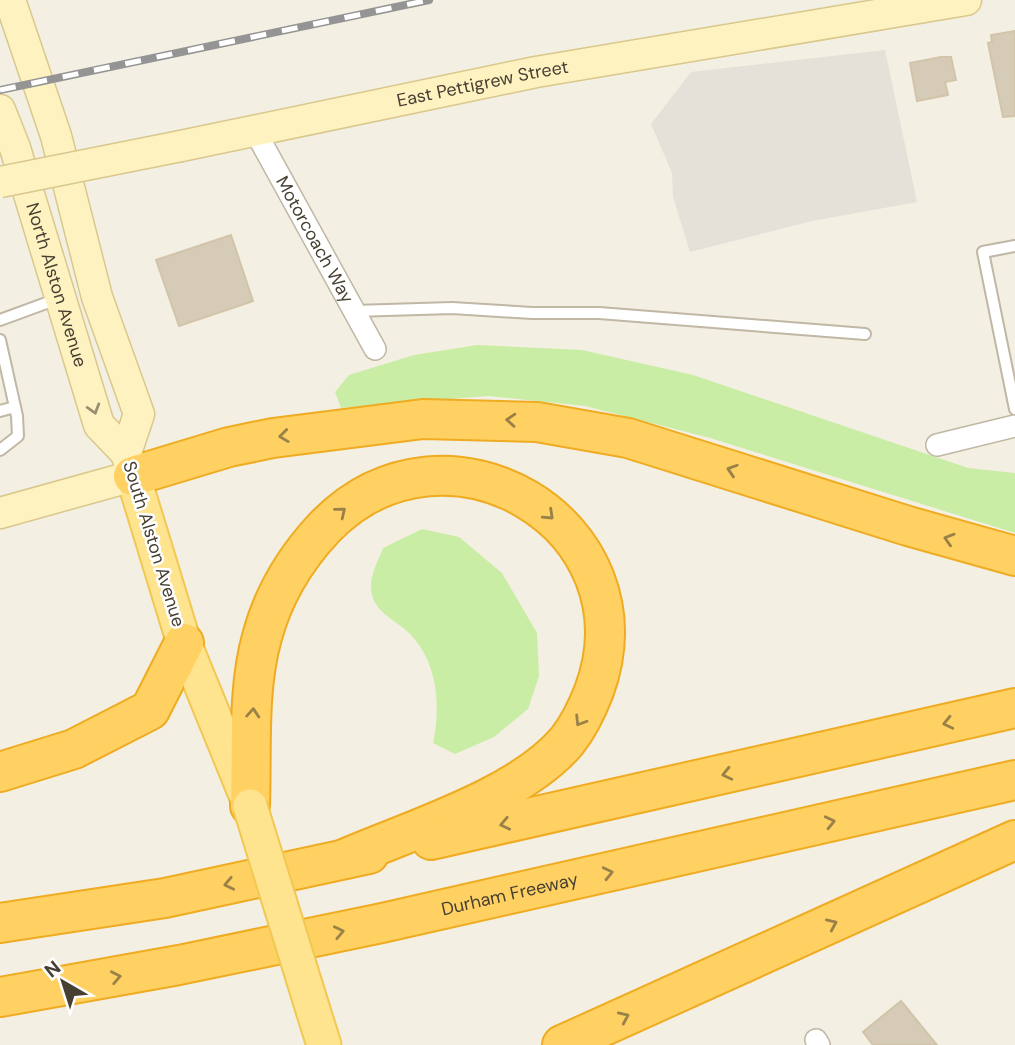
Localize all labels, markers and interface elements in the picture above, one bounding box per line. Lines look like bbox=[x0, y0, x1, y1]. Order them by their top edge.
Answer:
street label: East Pettigrew Street bbox=[395, 55, 570, 113]
street label: Motorcoach Way bbox=[270, 172, 359, 307]
street label: North Alston Avenue bbox=[20, 200, 93, 370]
one-way arrow bbox=[86, 403, 101, 415]
one-way arrow bbox=[505, 413, 516, 428]
one-way arrow bbox=[279, 429, 290, 444]
street label: South Alston Avenue bbox=[117, 458, 191, 630]
one-way arrow bbox=[726, 463, 738, 478]
one-way arrow bbox=[541, 507, 554, 519]
one-way arrow bbox=[333, 508, 346, 520]
one-way arrow bbox=[943, 532, 955, 547]
one-way arrow bbox=[245, 707, 260, 718]
one-way arrow bbox=[576, 713, 589, 726]
one-way arrow bbox=[943, 715, 955, 729]
one-way arrow bbox=[721, 765, 733, 780]
one-way arrow bbox=[499, 816, 511, 830]
one-way arrow bbox=[824, 816, 836, 830]
one-way arrow bbox=[602, 866, 614, 881]
street label: Durham Freeway bbox=[439, 867, 580, 921]
one-way arrow bbox=[223, 875, 235, 890]
one-way arrow bbox=[825, 918, 837, 932]
one-way arrow bbox=[332, 926, 344, 941]
north arrow bbox=[28, 947, 98, 1017]
text: N bbox=[39, 955, 66, 983]
one-way arrow bbox=[109, 971, 121, 986]
one-way arrow bbox=[617, 1011, 630, 1025]

